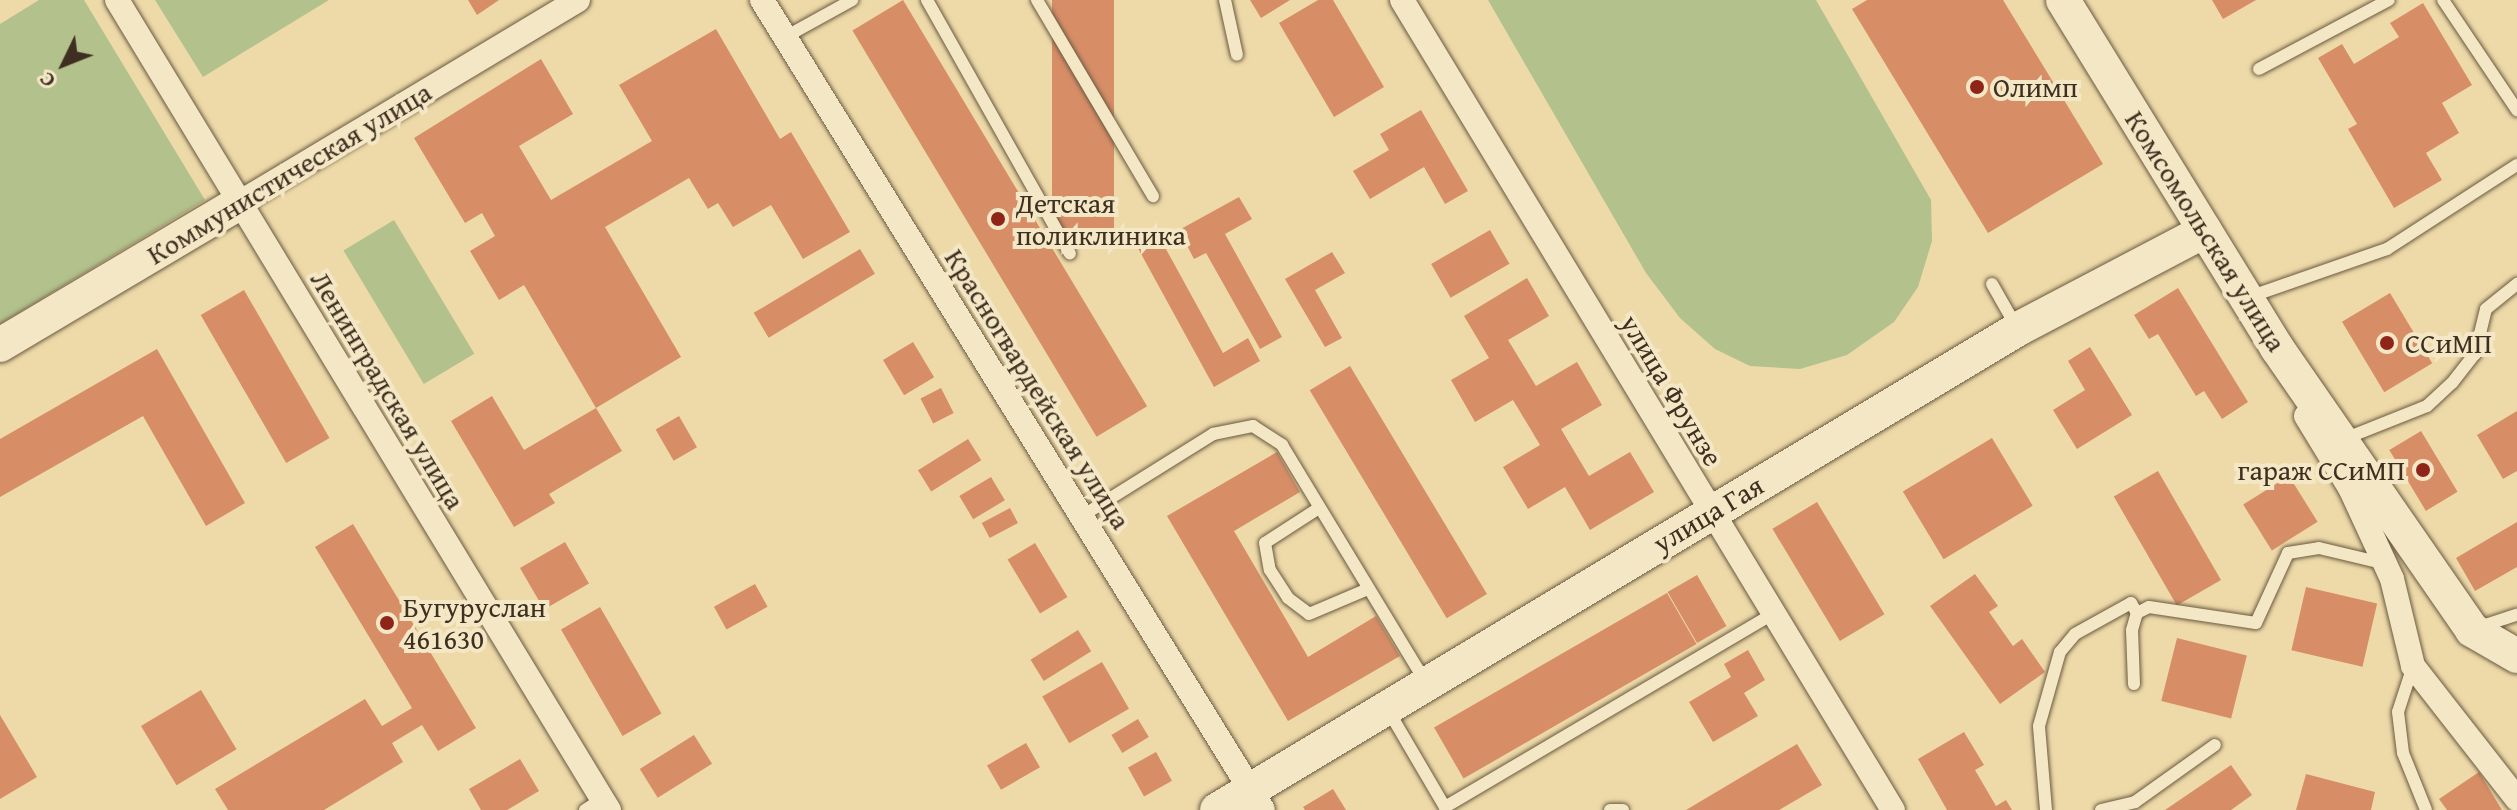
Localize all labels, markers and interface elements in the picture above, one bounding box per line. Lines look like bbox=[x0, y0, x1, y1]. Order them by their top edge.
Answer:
north arrow bbox=[24, 24, 104, 104]
text: С bbox=[31, 65, 62, 96]
place label: Олимп bbox=[1993, 70, 2078, 104]
street label: Коммунистическая улица bbox=[141, 75, 437, 271]
marker: Олимп bbox=[1968, 78, 1986, 96]
street label: Комсомольская улица bbox=[2118, 104, 2294, 358]
place label: Детская поликлиника bbox=[1016, 186, 1186, 252]
marker: Детская поликлиника bbox=[987, 208, 1009, 230]
street label: Красногвардейская улица bbox=[938, 243, 1138, 535]
street label: Ленинградская улица bbox=[304, 265, 472, 515]
street label: улица Фрунзе bbox=[1614, 308, 1730, 472]
place label: ССиМП bbox=[2405, 326, 2492, 360]
marker: ССиМП bbox=[2376, 332, 2398, 354]
place label: гараж ССиМП bbox=[2238, 453, 2405, 487]
marker: гараж ССиМП bbox=[2412, 459, 2434, 481]
street label: улица Гая bbox=[1647, 468, 1769, 560]
place label: Бугуруслан 461630 bbox=[403, 590, 546, 656]
marker: Бугуруслан 461630 bbox=[378, 614, 396, 632]

